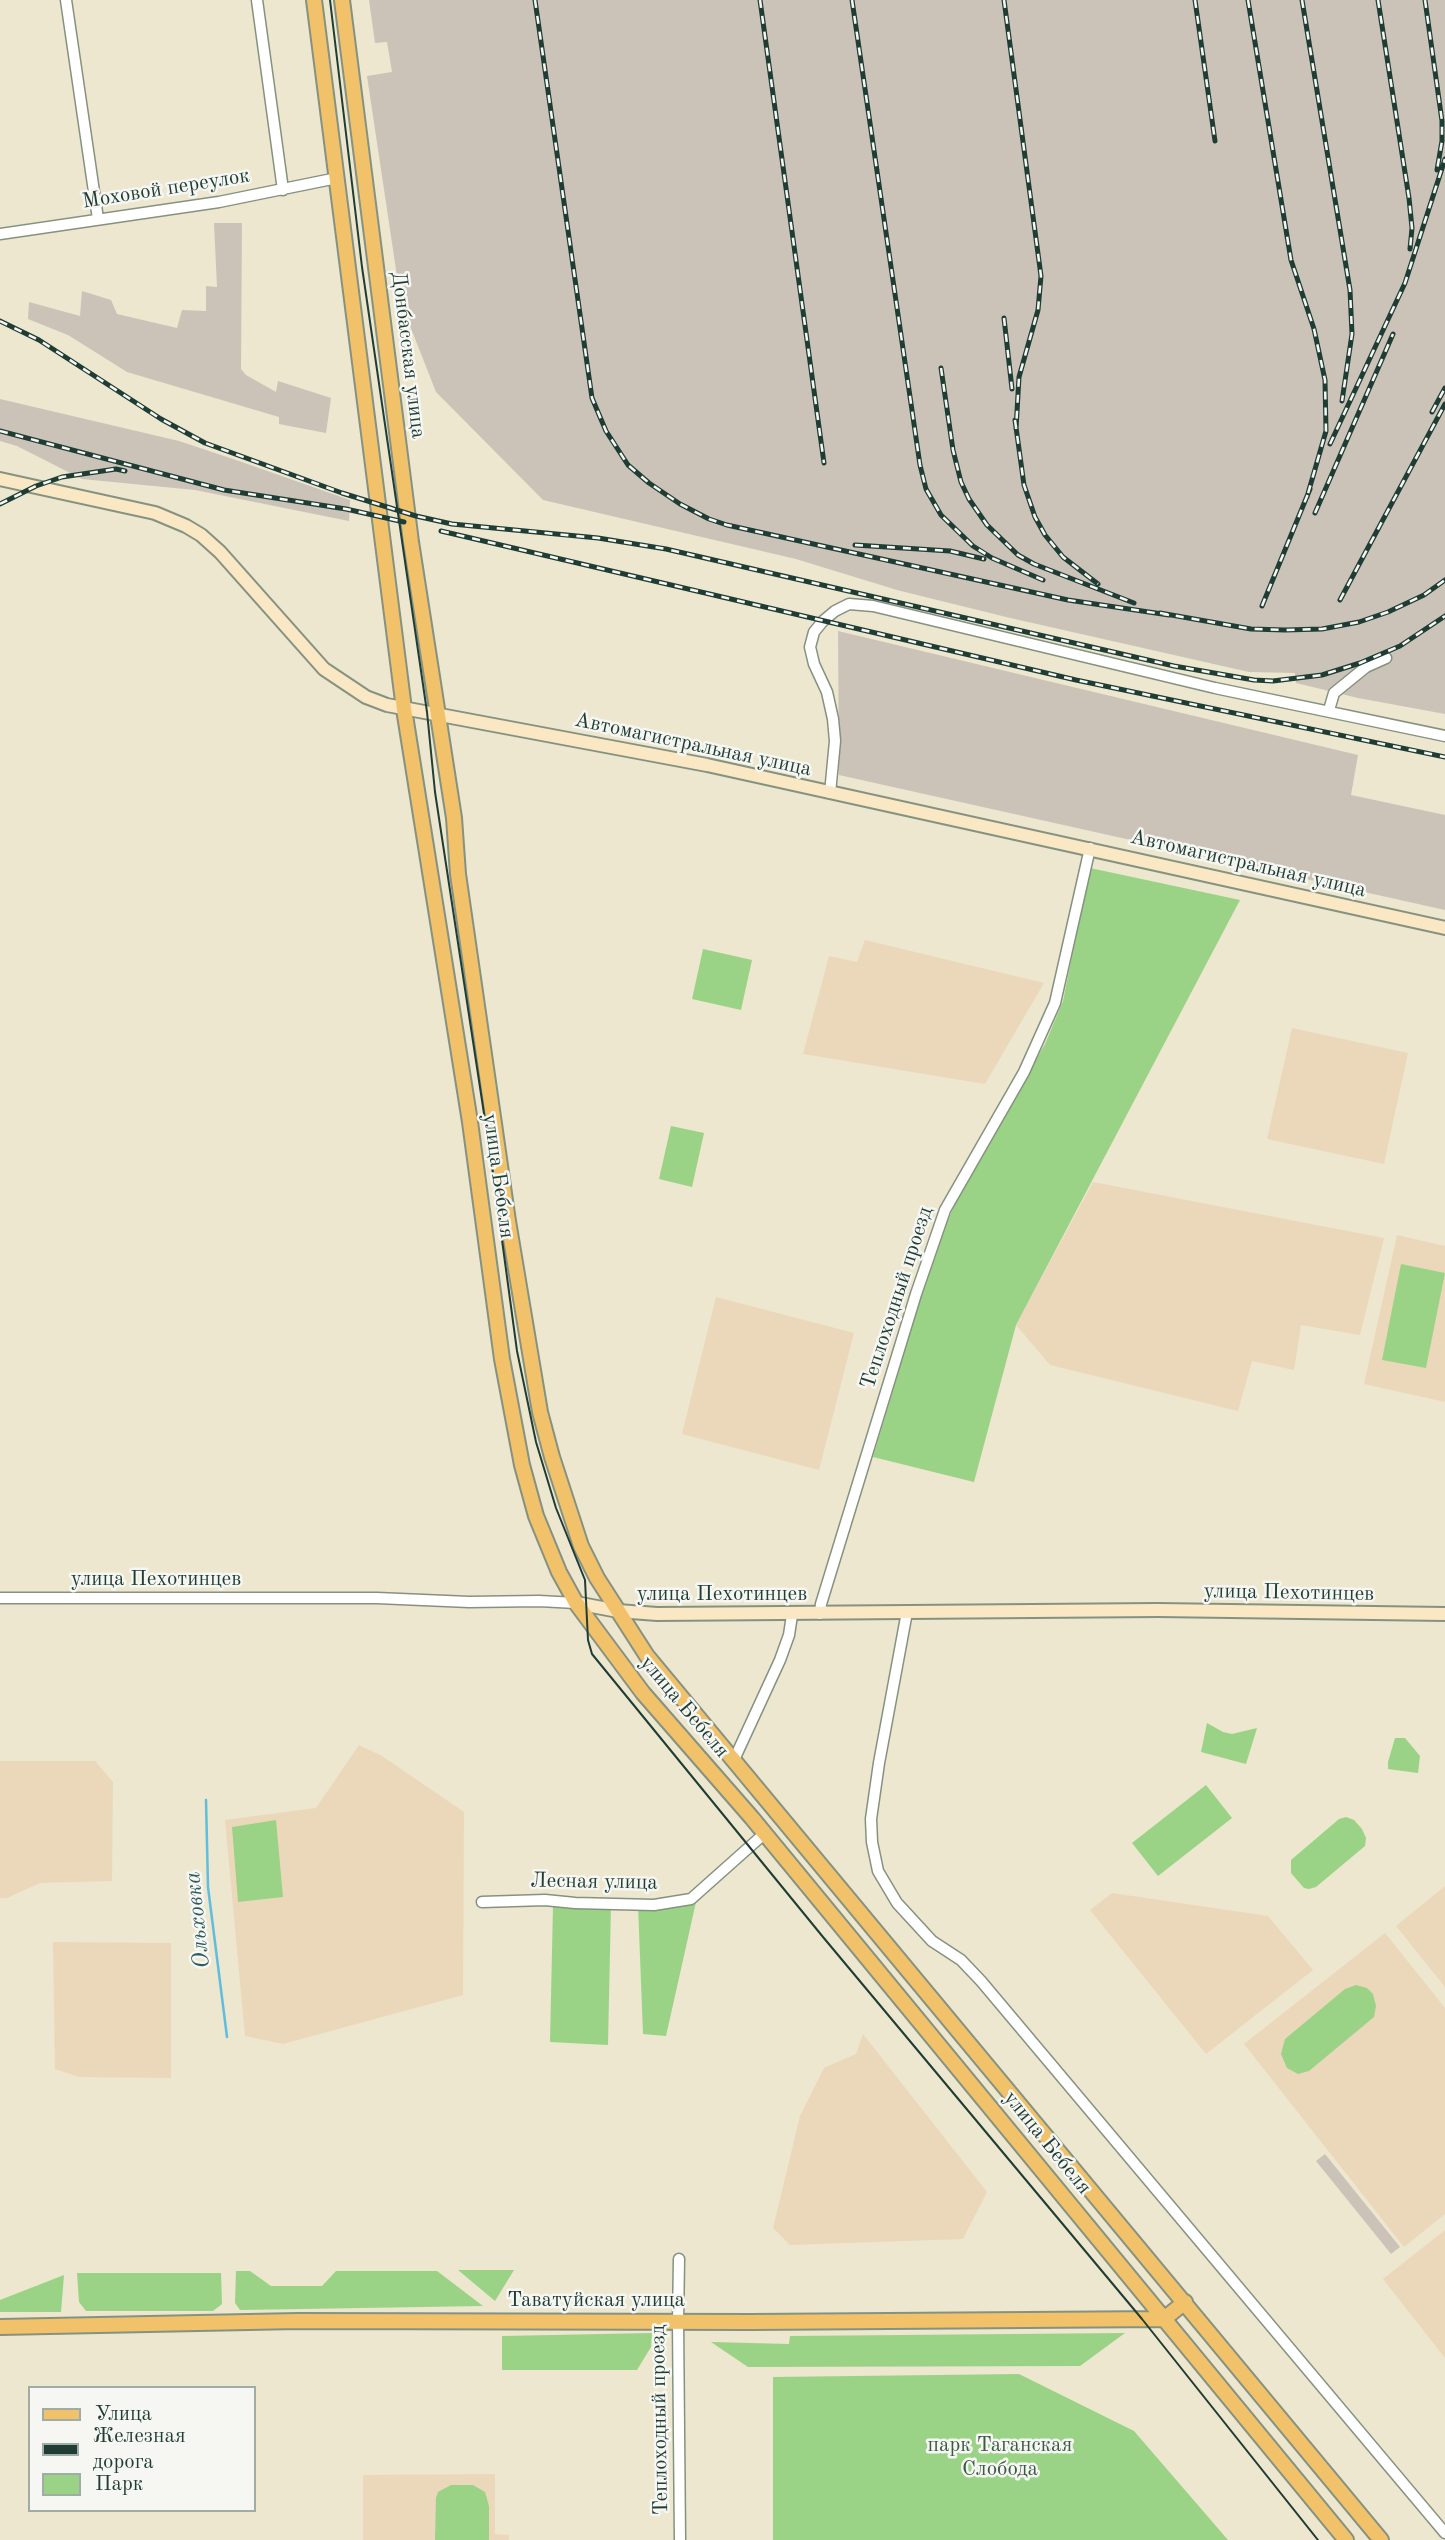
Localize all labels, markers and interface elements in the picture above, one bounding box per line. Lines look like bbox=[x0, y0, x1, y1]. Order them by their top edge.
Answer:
street label: Моховой переулок bbox=[80, 163, 252, 215]
street label: Донбасская улица bbox=[385, 270, 431, 440]
street label: Автомагистральная улица bbox=[572, 708, 814, 782]
street label: Автомагистральная улица bbox=[1128, 825, 1368, 903]
street label: улица Бебеля bbox=[477, 1112, 519, 1240]
street label: Теплоходный проезд bbox=[856, 1204, 938, 1392]
street label: улица Пехотинцев bbox=[71, 1566, 241, 1592]
street label: улица Пехотинцев bbox=[1203, 1579, 1375, 1607]
street label: улица Пехотинцев bbox=[637, 1581, 807, 1607]
street label: улица Бебеля bbox=[634, 1651, 734, 1763]
street label: Лесная улица bbox=[530, 1868, 658, 1896]
water label: Ольховка bbox=[179, 1870, 217, 1970]
street label: улица Бебеля bbox=[998, 2086, 1096, 2200]
street label: Таватуйская улица bbox=[507, 2287, 685, 2313]
street label: Теплоходный проезд bbox=[646, 2325, 674, 2515]
legend bbox=[28, 2386, 256, 2512]
text: Улица bbox=[95, 2404, 152, 2425]
text: Железная дорога bbox=[93, 2426, 186, 2473]
park label: парк Таганская Слобода bbox=[928, 2432, 1072, 2482]
text: Парк bbox=[95, 2474, 143, 2495]

